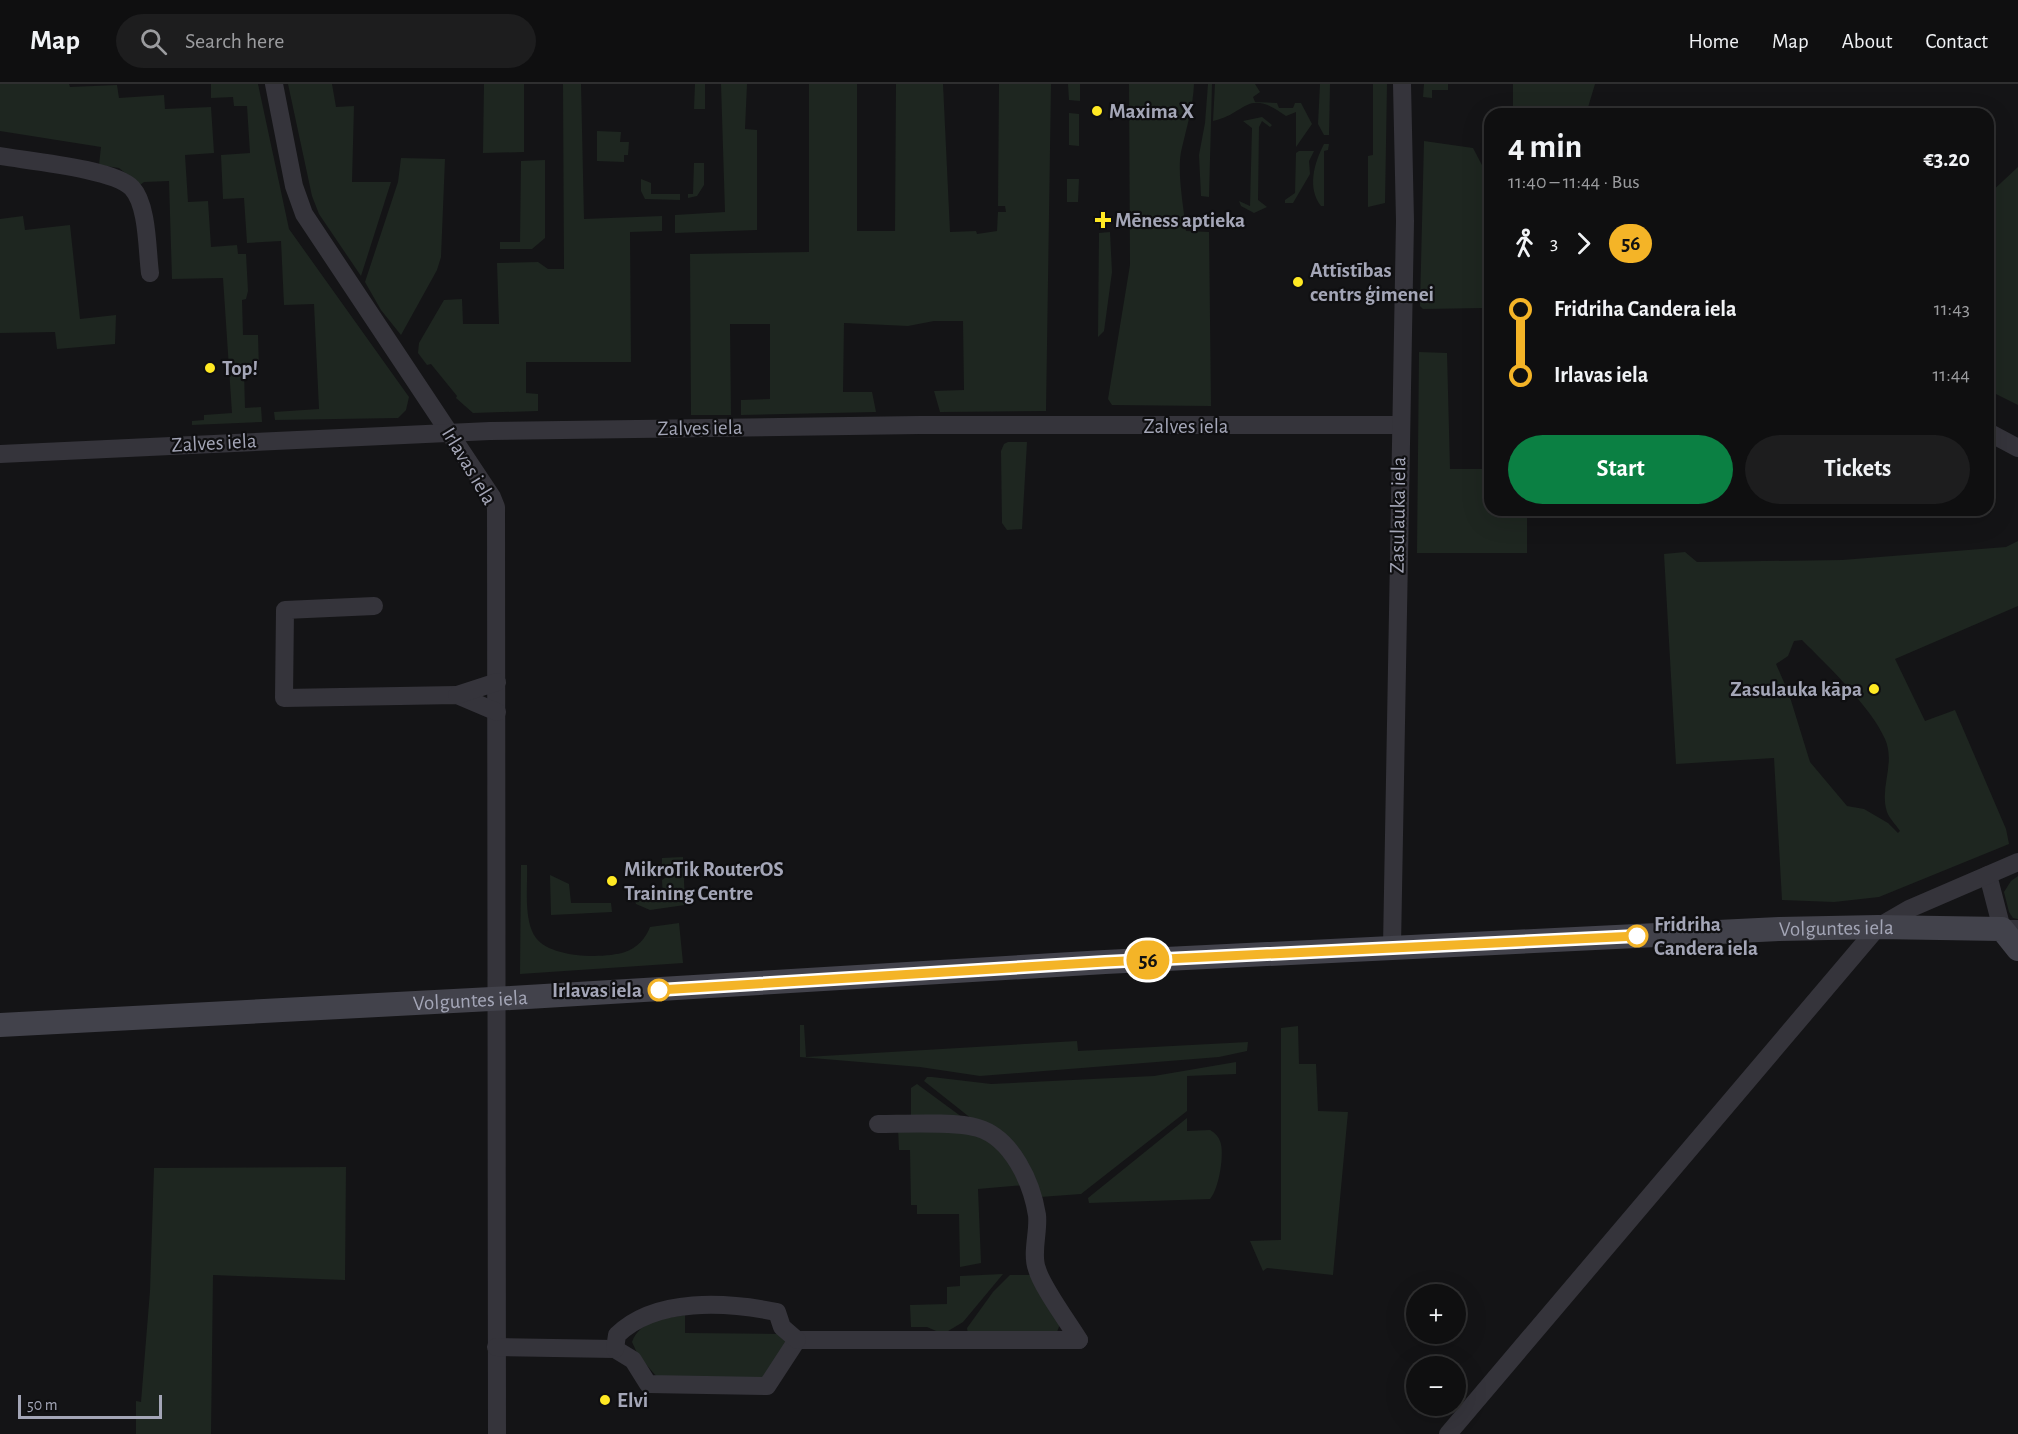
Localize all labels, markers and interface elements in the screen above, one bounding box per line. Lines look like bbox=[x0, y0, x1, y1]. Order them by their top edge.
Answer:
search box bbox=[116, 14, 536, 68]
icon: search bbox=[137, 25, 170, 58]
text: Map bbox=[30, 27, 80, 55]
text: Search here bbox=[185, 30, 284, 52]
text: Home bbox=[1688, 31, 1739, 52]
text: Map bbox=[1772, 31, 1809, 52]
text: About bbox=[1842, 31, 1892, 52]
text: Contact bbox=[1925, 31, 1988, 52]
place label: Maxima X bbox=[1109, 101, 1194, 122]
marker: Maxima X bbox=[1090, 104, 1104, 118]
text: 4 min bbox=[1508, 131, 1582, 164]
text: €3.20 bbox=[1923, 148, 1970, 170]
text: 11:40 – 11:44 · Bus bbox=[1508, 172, 1640, 192]
place label: Mēness aptieka bbox=[1115, 210, 1245, 231]
marker: Mēness aptieka bbox=[1096, 213, 1110, 227]
icon: walk bbox=[1508, 227, 1541, 260]
icon: forward bbox=[1567, 227, 1600, 260]
text: 3 bbox=[1550, 233, 1558, 253]
text: 56 bbox=[1621, 233, 1640, 254]
place label: Attīstības centrs ģimenei bbox=[1310, 260, 1434, 305]
marker: Attīstības centrs ģimenei bbox=[1291, 275, 1305, 289]
text: Fridriha Candera iela bbox=[1554, 298, 1737, 320]
text: 11:43 bbox=[1934, 299, 1970, 319]
place label: Top! bbox=[222, 358, 258, 379]
marker: Top! bbox=[203, 361, 217, 375]
text: Irlavas iela bbox=[1554, 364, 1648, 386]
text: 11:44 bbox=[1932, 365, 1970, 385]
street label: Zalves iela bbox=[1143, 416, 1229, 437]
street label: Zalves iela bbox=[657, 417, 743, 439]
street label: Irlavas iela bbox=[438, 424, 500, 509]
street label: Zalves iela bbox=[171, 430, 257, 456]
button: Start bbox=[1508, 435, 1733, 504]
button: Tickets bbox=[1745, 435, 1970, 504]
street label: Zasulauka iela bbox=[1386, 456, 1410, 574]
place label: Zasulauka kāpa bbox=[1730, 679, 1862, 700]
marker: Zasulauka kāpa bbox=[1867, 682, 1881, 696]
place label: MikroTik RouterOS Training Centre bbox=[624, 859, 784, 904]
marker: MikroTik RouterOS Training Centre bbox=[605, 874, 619, 888]
place label: Fridriha Candera iela bbox=[1654, 914, 1758, 959]
street label: Volguntes iela bbox=[1779, 916, 1894, 940]
marker: Fridriha Candera iela bbox=[1626, 925, 1648, 947]
line badge: 56 bbox=[1121, 940, 1175, 980]
text: 56 bbox=[1138, 950, 1158, 971]
marker: Irlavas iela bbox=[648, 979, 670, 1001]
place label: Irlavas iela bbox=[552, 980, 642, 1001]
street label: Volguntes iela bbox=[412, 986, 529, 1014]
map controls bbox=[1406, 1284, 1466, 1416]
button: + bbox=[1406, 1284, 1466, 1344]
button: − bbox=[1406, 1356, 1466, 1416]
place label: Elvi bbox=[617, 1390, 648, 1411]
scale bar bbox=[18, 1392, 162, 1420]
marker: Elvi bbox=[598, 1393, 612, 1407]
text: 50 m bbox=[27, 1397, 58, 1413]

